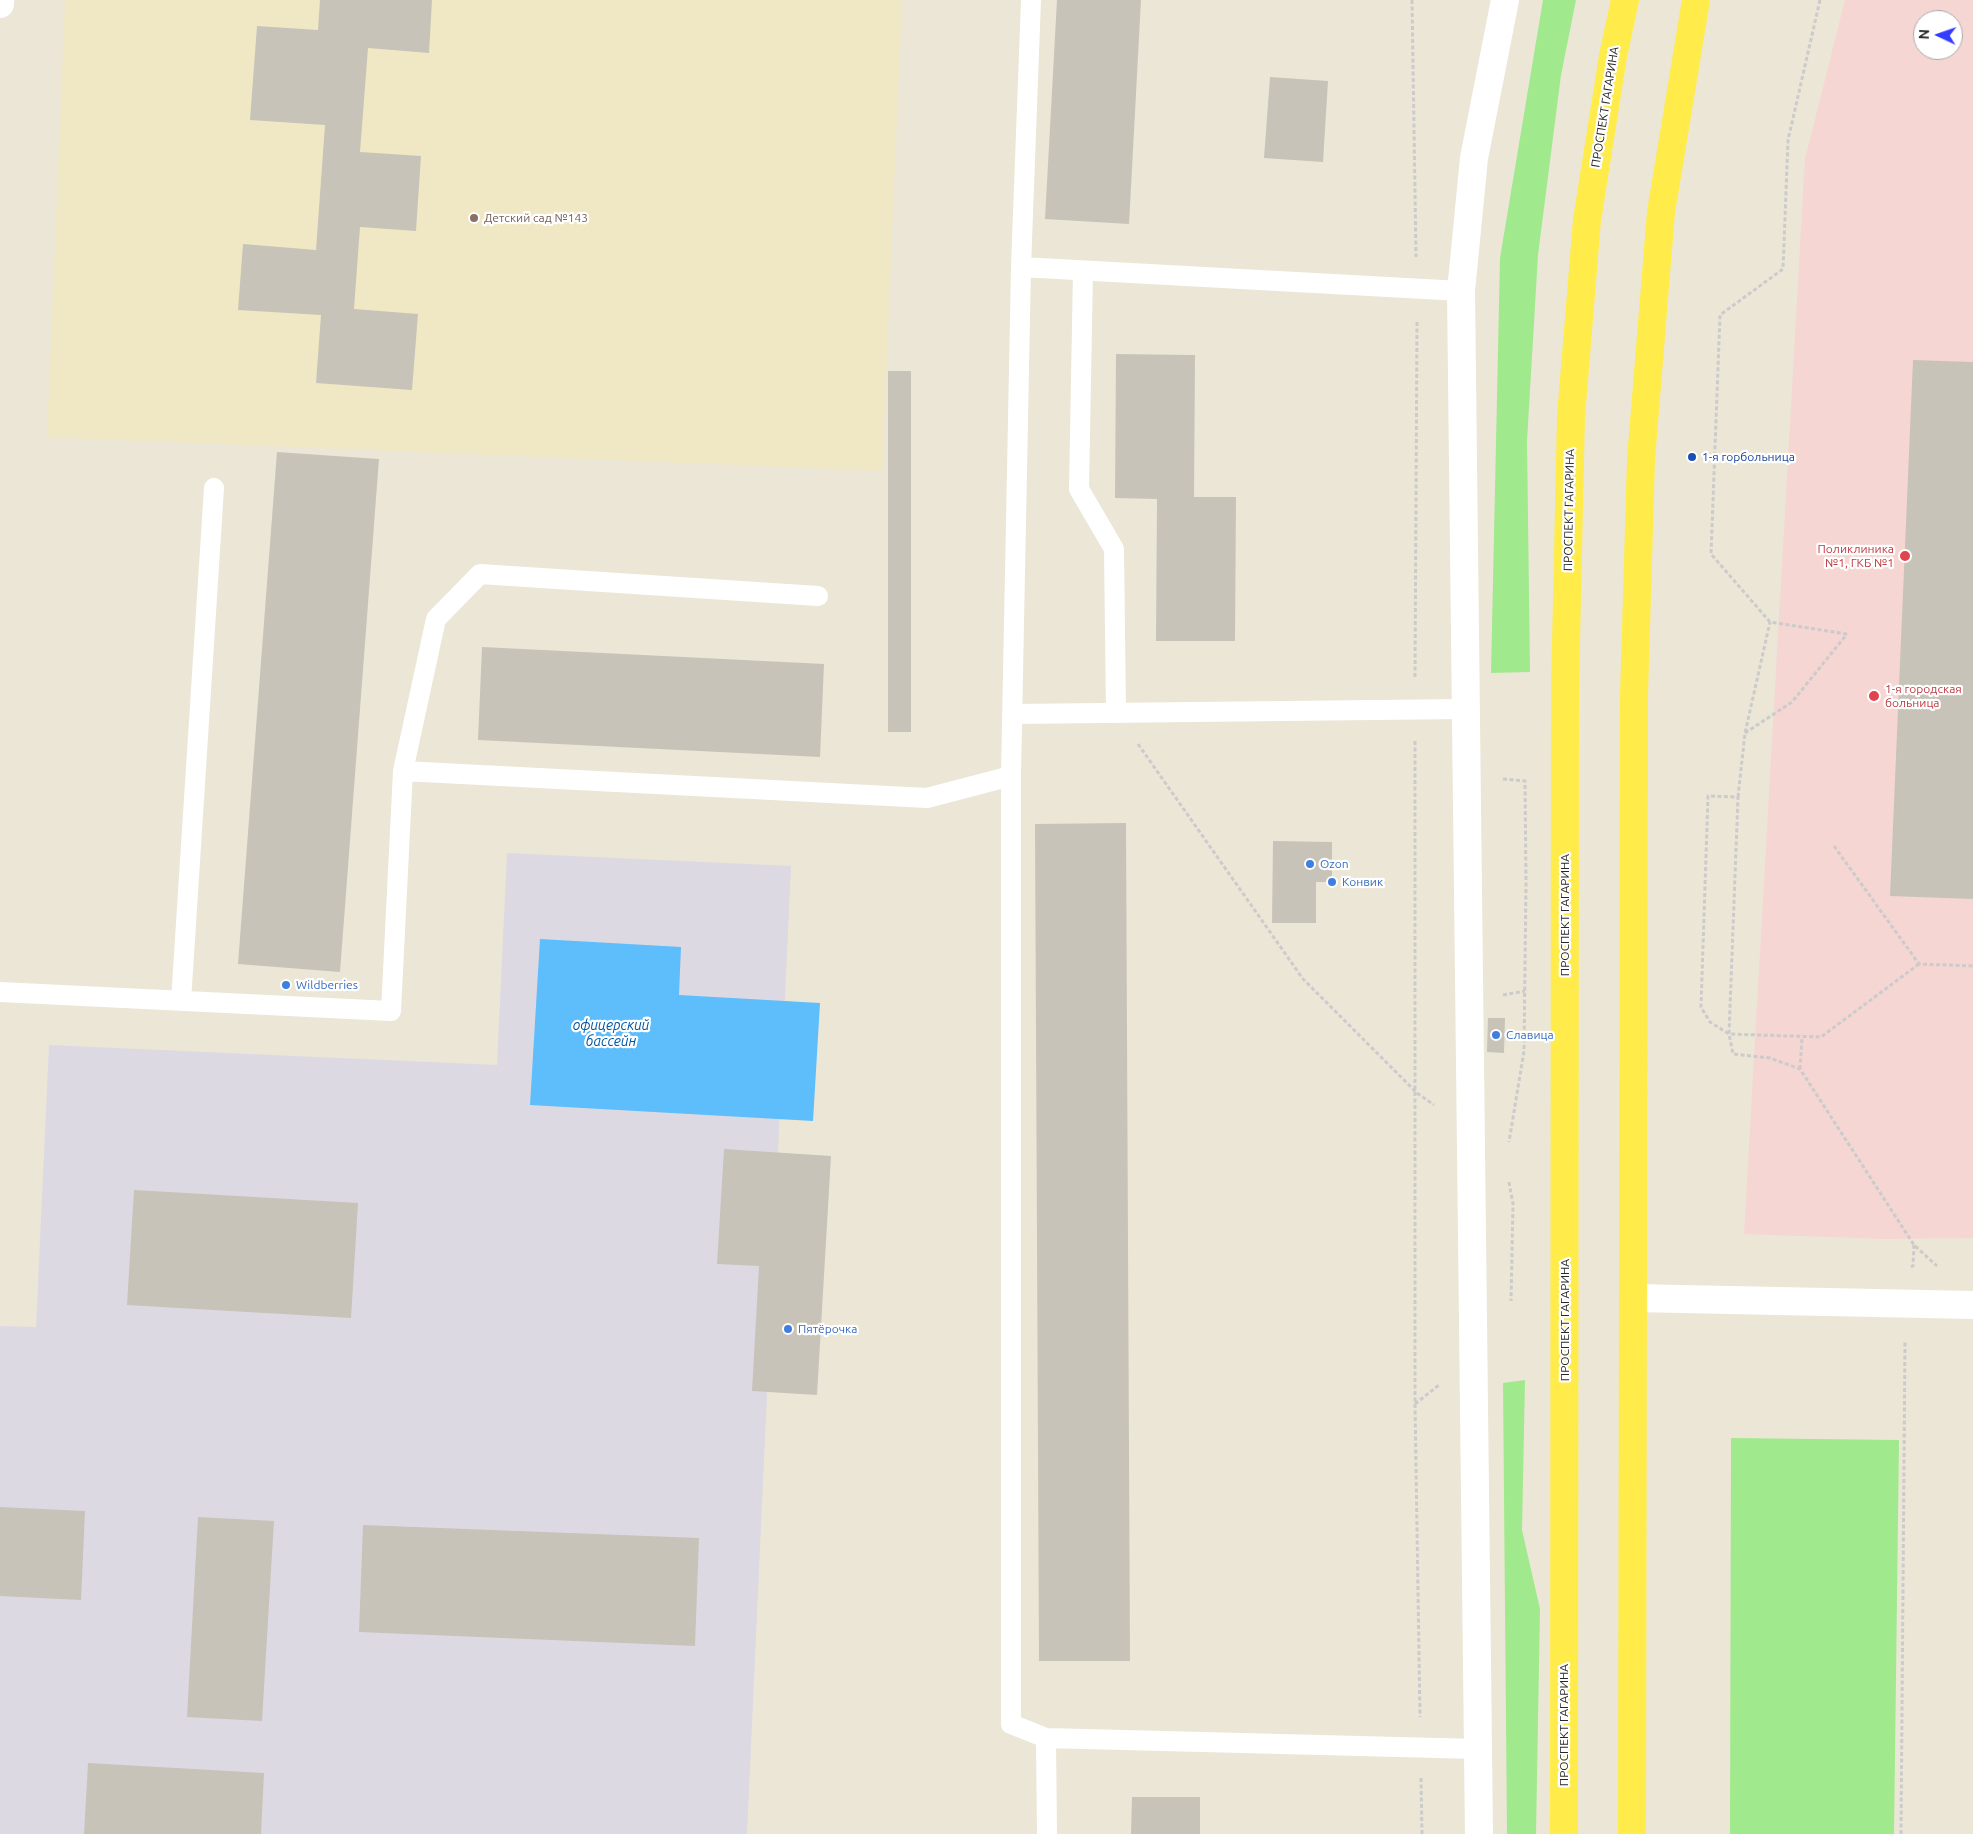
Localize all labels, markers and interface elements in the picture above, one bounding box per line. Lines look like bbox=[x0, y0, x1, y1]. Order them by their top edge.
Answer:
north arrow bbox=[1913, 10, 1963, 60]
text: N bbox=[1916, 29, 1932, 40]
street label: ПРОСПЕКТ ГАГАРИНА bbox=[1588, 45, 1622, 169]
place label: Детский сад №143 bbox=[484, 211, 588, 225]
marker: Детский сад №143 bbox=[468, 212, 480, 224]
street label: ПРОСПЕКТ ГАГАРИНА bbox=[1561, 449, 1577, 571]
place label: 1-я горбольница bbox=[1702, 450, 1795, 464]
marker: 1-я горбольница bbox=[1686, 451, 1698, 463]
place label: Поликлиника №1, ГКБ №1 bbox=[1818, 542, 1894, 570]
marker: Поликлиника №1, ГКБ №1 bbox=[1898, 549, 1912, 563]
place label: 1-я городская больница bbox=[1885, 682, 1962, 710]
marker: 1-я городская больница bbox=[1867, 689, 1881, 703]
street label: ПРОСПЕКТ ГАГАРИНА bbox=[1558, 854, 1572, 976]
place label: Ozon bbox=[1320, 857, 1349, 871]
marker: Ozon bbox=[1304, 858, 1316, 870]
place label: Конвик bbox=[1342, 875, 1383, 889]
marker: Конвик bbox=[1326, 876, 1338, 888]
place label: Wildberries bbox=[296, 978, 358, 992]
marker: Wildberries bbox=[280, 979, 292, 991]
water label: офицерский бассейн bbox=[573, 1017, 649, 1050]
place label: Славица bbox=[1506, 1028, 1554, 1042]
marker: Славица bbox=[1490, 1029, 1502, 1041]
street label: ПРОСПЕКТ ГАГАРИНА bbox=[1558, 1259, 1572, 1381]
place label: Пятёрочка bbox=[798, 1322, 857, 1336]
marker: Пятёрочка bbox=[782, 1323, 794, 1335]
street label: ПРОСПЕКТ ГАГАРИНА bbox=[1557, 1664, 1571, 1786]

